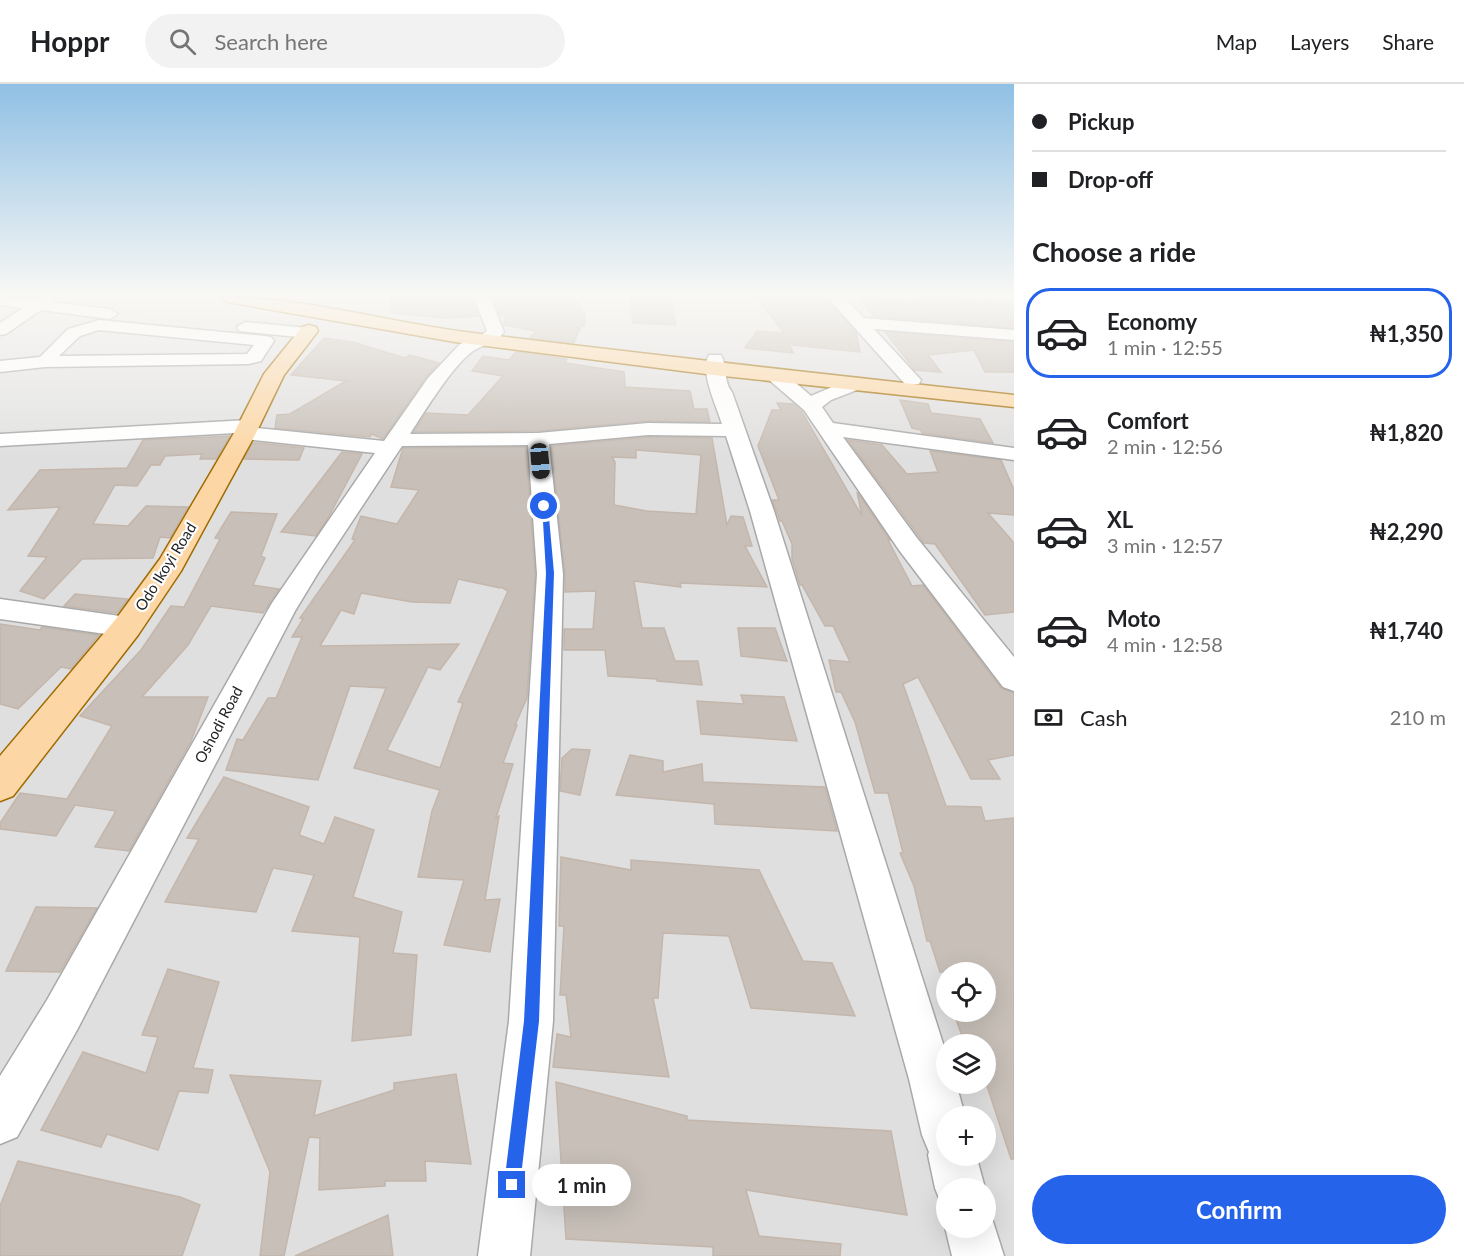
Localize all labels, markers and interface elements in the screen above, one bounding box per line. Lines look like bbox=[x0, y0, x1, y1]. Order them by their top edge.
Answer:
search box bbox=[145, 14, 565, 68]
text: Hoppr bbox=[30, 24, 109, 58]
icon: search bbox=[166, 25, 199, 58]
text: Search here bbox=[214, 28, 328, 55]
text: Map bbox=[1216, 29, 1257, 54]
text: Layers bbox=[1290, 29, 1349, 54]
text: Share bbox=[1382, 29, 1434, 54]
text: Pickup bbox=[1068, 108, 1134, 135]
text: Drop-off bbox=[1068, 166, 1153, 193]
text: Choose a ride bbox=[1032, 235, 1196, 268]
icon: car bbox=[1035, 306, 1089, 360]
text: Economy bbox=[1107, 308, 1197, 335]
text: ₦1,350 bbox=[1369, 320, 1443, 347]
text: 1 min · 12:55 bbox=[1107, 335, 1223, 359]
icon: car bbox=[1035, 405, 1089, 459]
text: Comfort bbox=[1107, 407, 1189, 434]
text: ₦1,820 bbox=[1369, 419, 1443, 446]
text: 2 min · 12:56 bbox=[1107, 434, 1223, 458]
car bbox=[529, 442, 551, 480]
route start bbox=[530, 492, 557, 519]
icon: car bbox=[1035, 504, 1089, 558]
text: XL bbox=[1107, 506, 1133, 533]
text: ₦2,290 bbox=[1369, 518, 1443, 545]
street label: Odo Ikoyi Road bbox=[131, 519, 199, 614]
text: 3 min · 12:57 bbox=[1107, 533, 1223, 557]
icon: car bbox=[1035, 603, 1089, 657]
text: Moto bbox=[1107, 605, 1161, 632]
text: ₦1,740 bbox=[1369, 617, 1443, 644]
text: 4 min · 12:58 bbox=[1107, 632, 1223, 656]
street label: Oshodi Road bbox=[190, 683, 246, 766]
icon: cash bbox=[1032, 701, 1065, 734]
text: Cash bbox=[1080, 704, 1127, 731]
text: 210 m bbox=[1390, 705, 1446, 729]
map controls bbox=[936, 962, 996, 1238]
button: locate bbox=[936, 962, 996, 1022]
button: layers bbox=[936, 1034, 996, 1094]
button: + bbox=[936, 1106, 996, 1166]
callout: 1 min bbox=[533, 1164, 632, 1206]
route end bbox=[498, 1171, 525, 1198]
text: 1 min bbox=[557, 1173, 606, 1197]
button: Confirm bbox=[1032, 1175, 1446, 1244]
button: − bbox=[936, 1178, 996, 1238]

